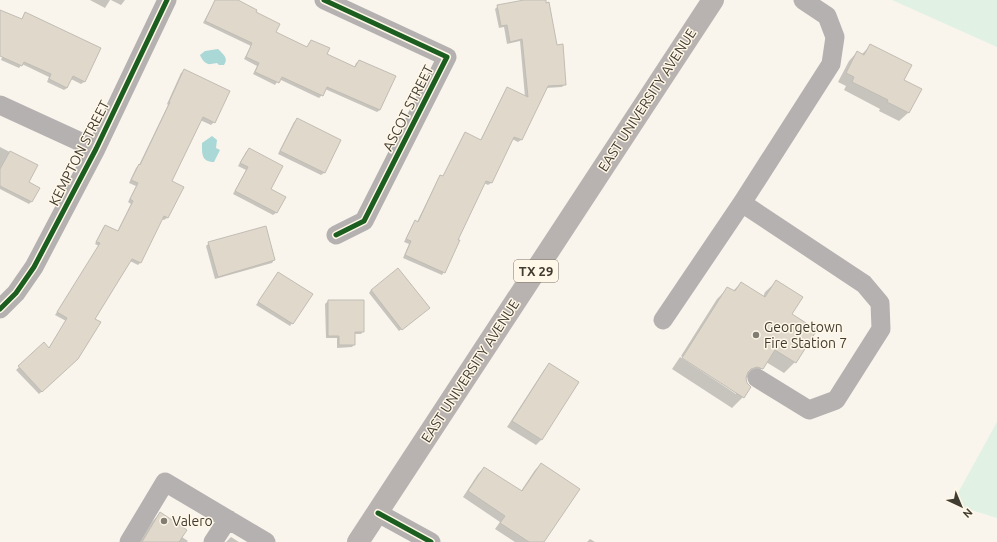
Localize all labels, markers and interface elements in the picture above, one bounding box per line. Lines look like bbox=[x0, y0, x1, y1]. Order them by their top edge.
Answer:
street label: EAST UNIVERSITY AVENUE bbox=[595, 25, 699, 175]
street label: ASCOT STREET bbox=[380, 62, 437, 154]
street label: KEMPTON STREET bbox=[46, 98, 113, 208]
road number: TX 29 bbox=[514, 260, 558, 282]
street label: EAST UNIVERSITY AVENUE bbox=[418, 296, 522, 446]
place label: Georgetown Fire Station 7 bbox=[764, 319, 847, 351]
marker: Georgetown Fire Station 7 bbox=[751, 330, 761, 340]
north arrow bbox=[941, 486, 981, 526]
text: N bbox=[961, 506, 975, 520]
place label: Valero bbox=[172, 513, 213, 529]
marker: Valero bbox=[159, 516, 169, 526]

